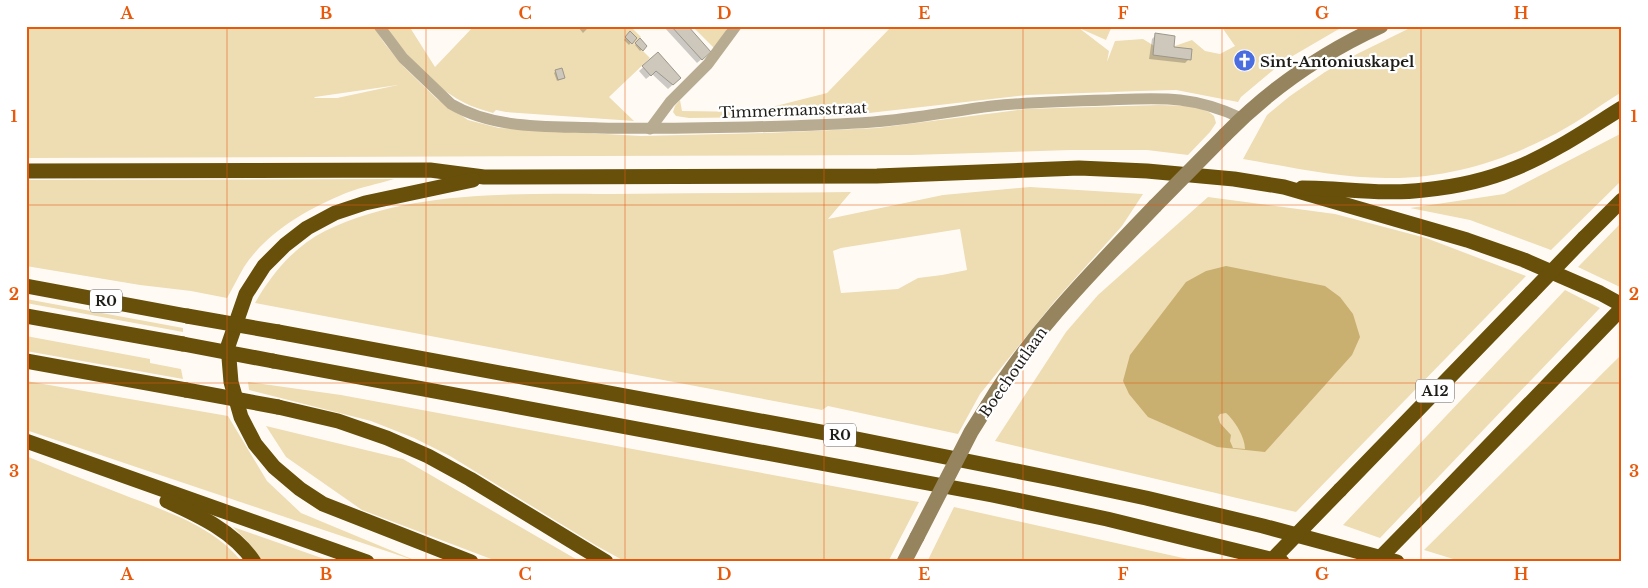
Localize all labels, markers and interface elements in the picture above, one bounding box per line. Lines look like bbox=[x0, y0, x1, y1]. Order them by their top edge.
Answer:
text: A bbox=[120, 3, 135, 23]
text: B bbox=[320, 3, 333, 23]
text: C bbox=[518, 3, 532, 23]
text: D bbox=[717, 3, 731, 23]
text: E bbox=[918, 3, 930, 23]
text: F bbox=[1117, 3, 1129, 23]
text: G bbox=[1315, 3, 1329, 23]
text: H bbox=[1513, 3, 1529, 23]
church icon: Sint-Antoniuskapel bbox=[1232, 49, 1256, 73]
place label: Sint-Antoniuskapel bbox=[1260, 52, 1415, 71]
street label: Timmermansstraat bbox=[719, 98, 868, 122]
text: 1 bbox=[11, 106, 18, 126]
text: 1 bbox=[1631, 106, 1638, 126]
text: 2 bbox=[9, 284, 19, 304]
text: 2 bbox=[1629, 284, 1639, 304]
road number: R0 bbox=[90, 290, 122, 312]
street label: Boechoutlaan bbox=[975, 323, 1051, 421]
road number: A12 bbox=[1416, 380, 1454, 402]
road number: R0 bbox=[824, 424, 856, 446]
text: 3 bbox=[9, 461, 19, 481]
text: 3 bbox=[1629, 461, 1639, 481]
text: A bbox=[120, 564, 135, 584]
text: B bbox=[320, 564, 333, 584]
text: C bbox=[518, 564, 532, 584]
text: D bbox=[717, 564, 731, 584]
text: E bbox=[918, 564, 930, 584]
text: F bbox=[1117, 564, 1129, 584]
text: G bbox=[1315, 564, 1329, 584]
text: H bbox=[1513, 564, 1529, 584]

